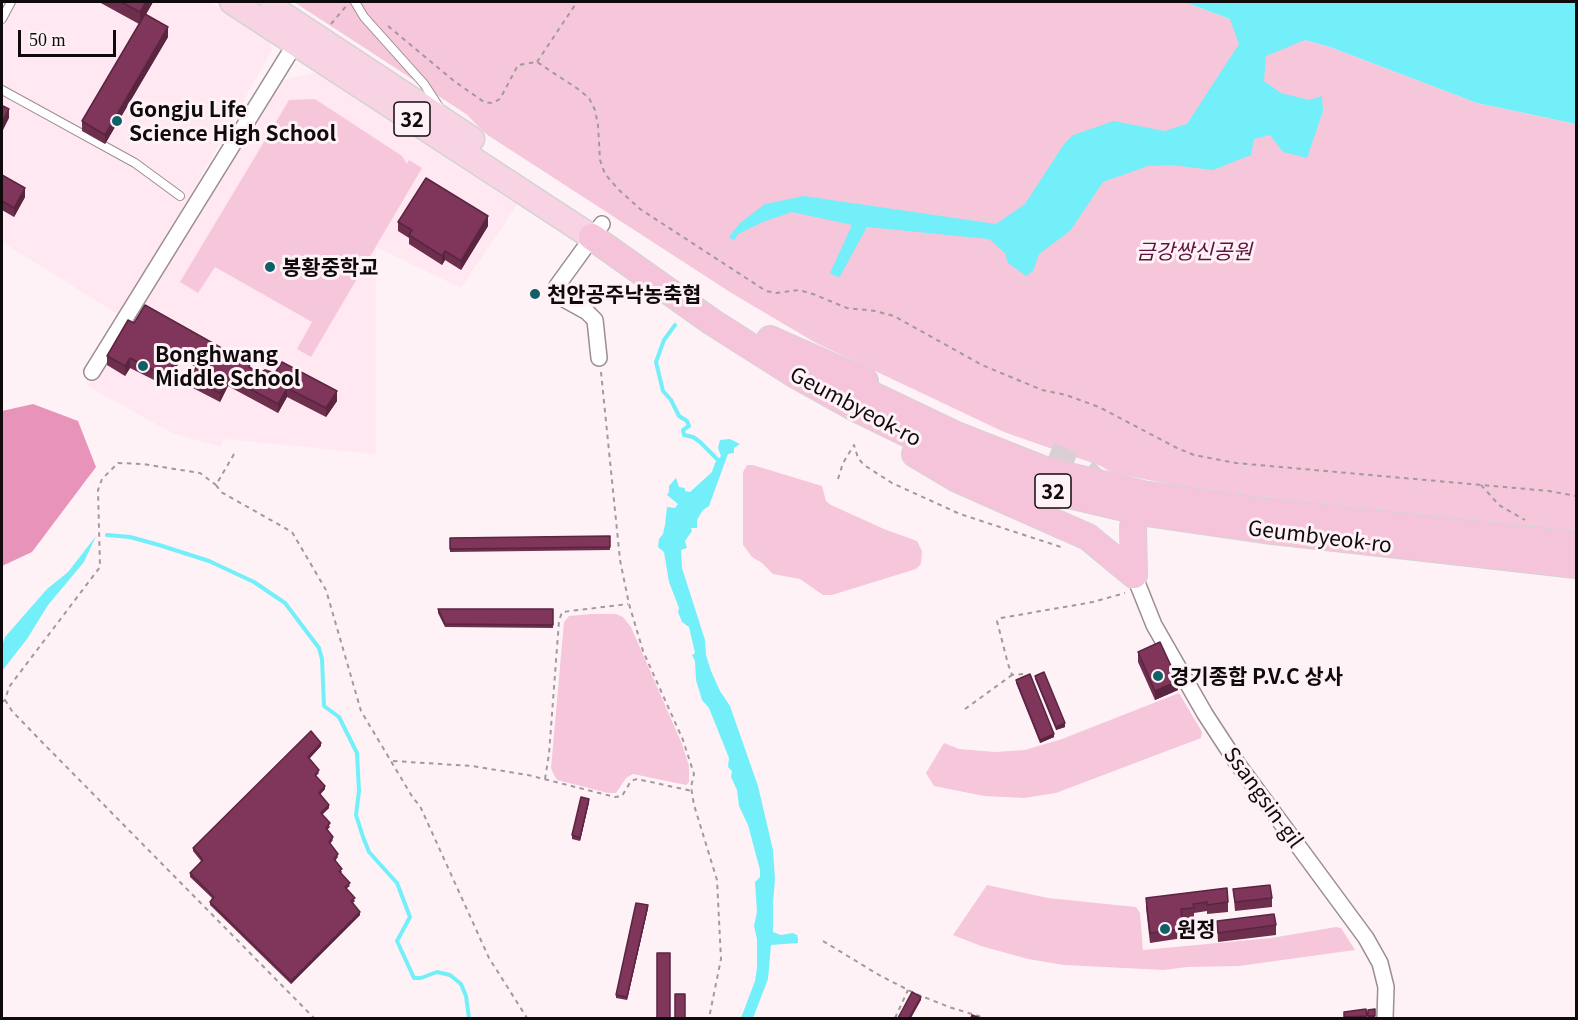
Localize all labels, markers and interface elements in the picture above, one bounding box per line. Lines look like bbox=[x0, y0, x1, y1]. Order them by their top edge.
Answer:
scale bar bbox=[21, 18, 118, 56]
text: 50 m bbox=[29, 30, 66, 50]
place label: Gongju Life Science High School bbox=[129, 96, 336, 146]
road number: 32 bbox=[394, 102, 430, 136]
marker: Gongju Life Science High School bbox=[110, 114, 124, 128]
park label: 금강쌍신공원 bbox=[1136, 238, 1252, 264]
place label: 봉황중학교 bbox=[282, 254, 379, 280]
marker: 봉황중학교 bbox=[263, 260, 277, 274]
place label: 천안공주낙농축협 bbox=[547, 281, 702, 307]
marker: 천안공주낙농축협 bbox=[528, 287, 542, 301]
place label: Bonghwang Middle School bbox=[155, 341, 300, 391]
marker: Bonghwang Middle School bbox=[136, 359, 150, 373]
street label: Geumbyeok-ro bbox=[786, 361, 926, 451]
road number: 32 bbox=[1035, 474, 1071, 508]
street label: Geumbyeok-ro bbox=[1247, 515, 1393, 557]
place label: 경기종합 P.V.C 상사 bbox=[1170, 663, 1343, 689]
marker: 경기종합 P.V.C 상사 bbox=[1151, 669, 1165, 683]
street label: Ssangsin-gil bbox=[1219, 742, 1309, 852]
place label: 원정 bbox=[1177, 916, 1216, 942]
marker: 원정 bbox=[1158, 922, 1172, 936]

